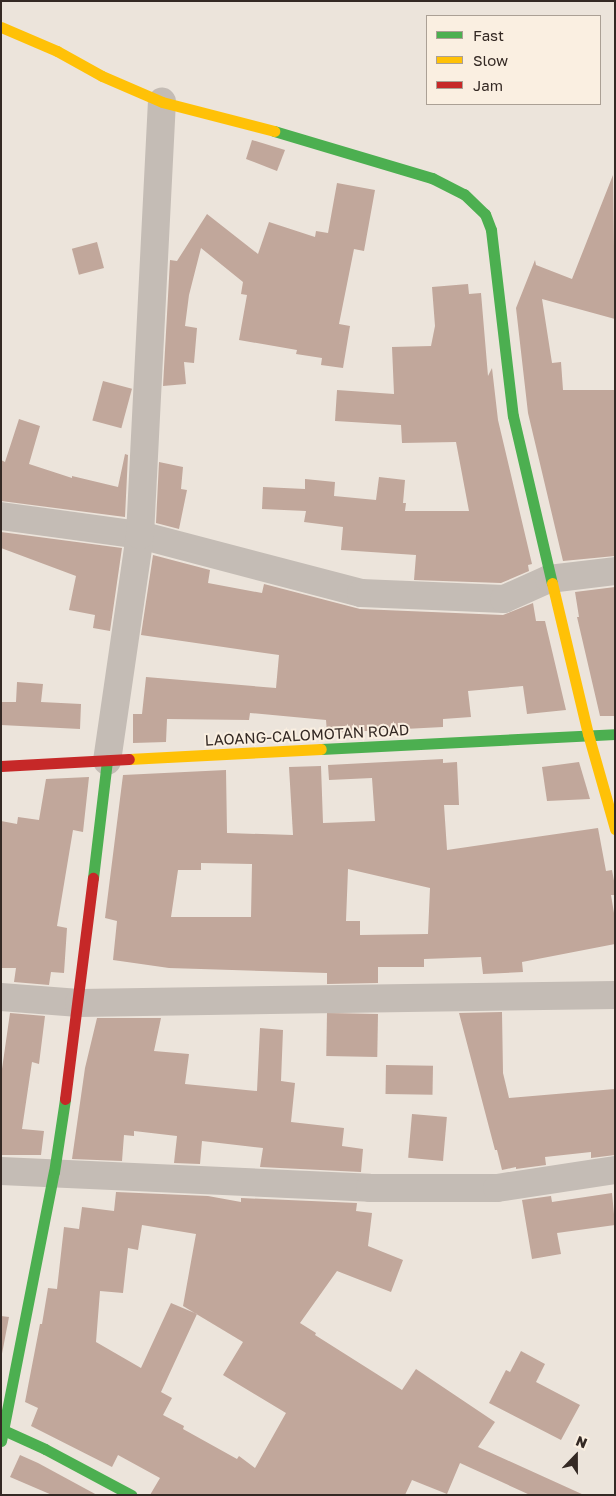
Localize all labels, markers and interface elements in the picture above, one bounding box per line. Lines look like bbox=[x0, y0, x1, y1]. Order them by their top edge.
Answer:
legend bbox=[426, 15, 601, 105]
text: Fast bbox=[473, 26, 504, 44]
text: Slow bbox=[473, 51, 508, 69]
text: Jam bbox=[473, 76, 503, 94]
street label: LAOANG-CALOMOTAN ROAD bbox=[204, 721, 410, 749]
north arrow bbox=[551, 1431, 601, 1481]
text: N bbox=[574, 1432, 590, 1451]

